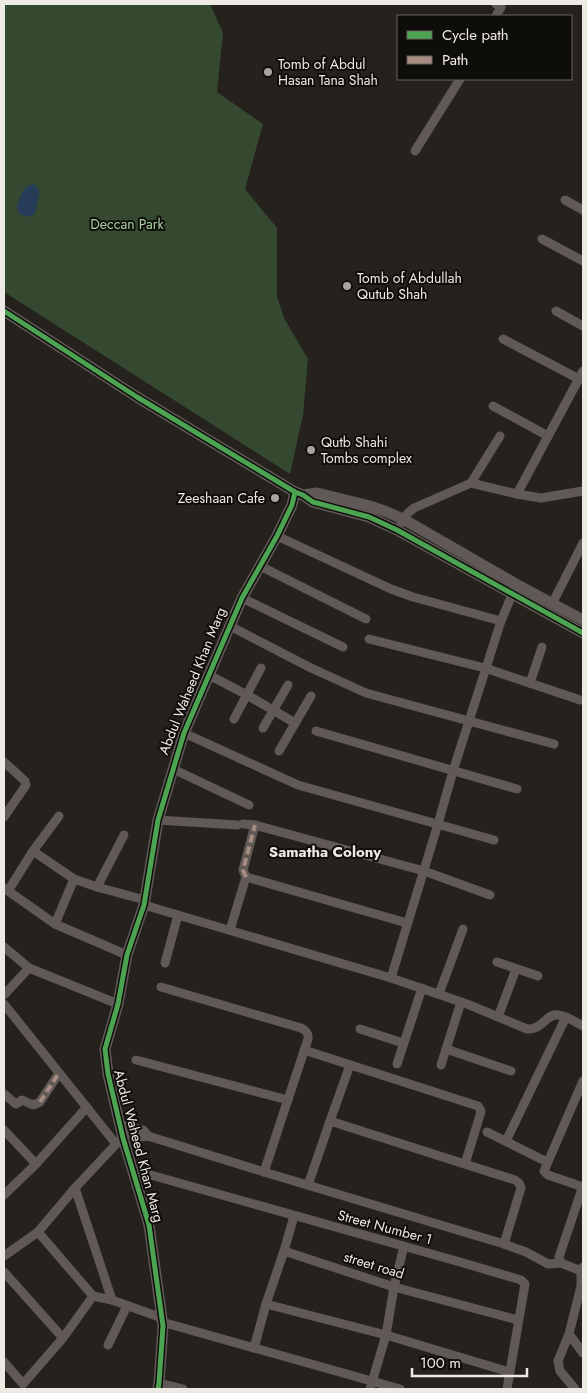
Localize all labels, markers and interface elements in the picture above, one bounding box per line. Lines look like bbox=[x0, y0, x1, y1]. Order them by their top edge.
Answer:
legend bbox=[397, 15, 572, 80]
text: Cycle path bbox=[442, 24, 509, 46]
text: Path bbox=[442, 49, 468, 71]
place label: Tomb of Abdul Hasan Tana Shah bbox=[278, 54, 378, 90]
marker: Tomb of Abdul Hasan Tana Shah bbox=[262, 66, 274, 78]
park label: Deccan Park bbox=[90, 214, 165, 234]
place label: Tomb of Abdullah Qutub Shah bbox=[357, 268, 462, 304]
marker: Tomb of Abdullah Qutub Shah bbox=[341, 280, 353, 292]
place label: Qutb Shahi Tombs complex bbox=[321, 432, 412, 468]
marker: Qutb Shahi Tombs complex bbox=[305, 444, 317, 456]
place label: Zeeshaan Cafe bbox=[178, 488, 265, 508]
marker: Zeeshaan Cafe bbox=[269, 492, 281, 504]
street label: Abdul Waheed Khan Marg bbox=[153, 604, 231, 758]
district label: Samatha Colony bbox=[269, 841, 381, 863]
street label: Abdul Waheed Khan Marg bbox=[109, 1067, 169, 1225]
street label: Street Number 1 bbox=[335, 1205, 435, 1249]
street label: street road bbox=[341, 1246, 407, 1284]
scale bar bbox=[412, 1346, 527, 1378]
text: 100 m bbox=[420, 1352, 461, 1374]

